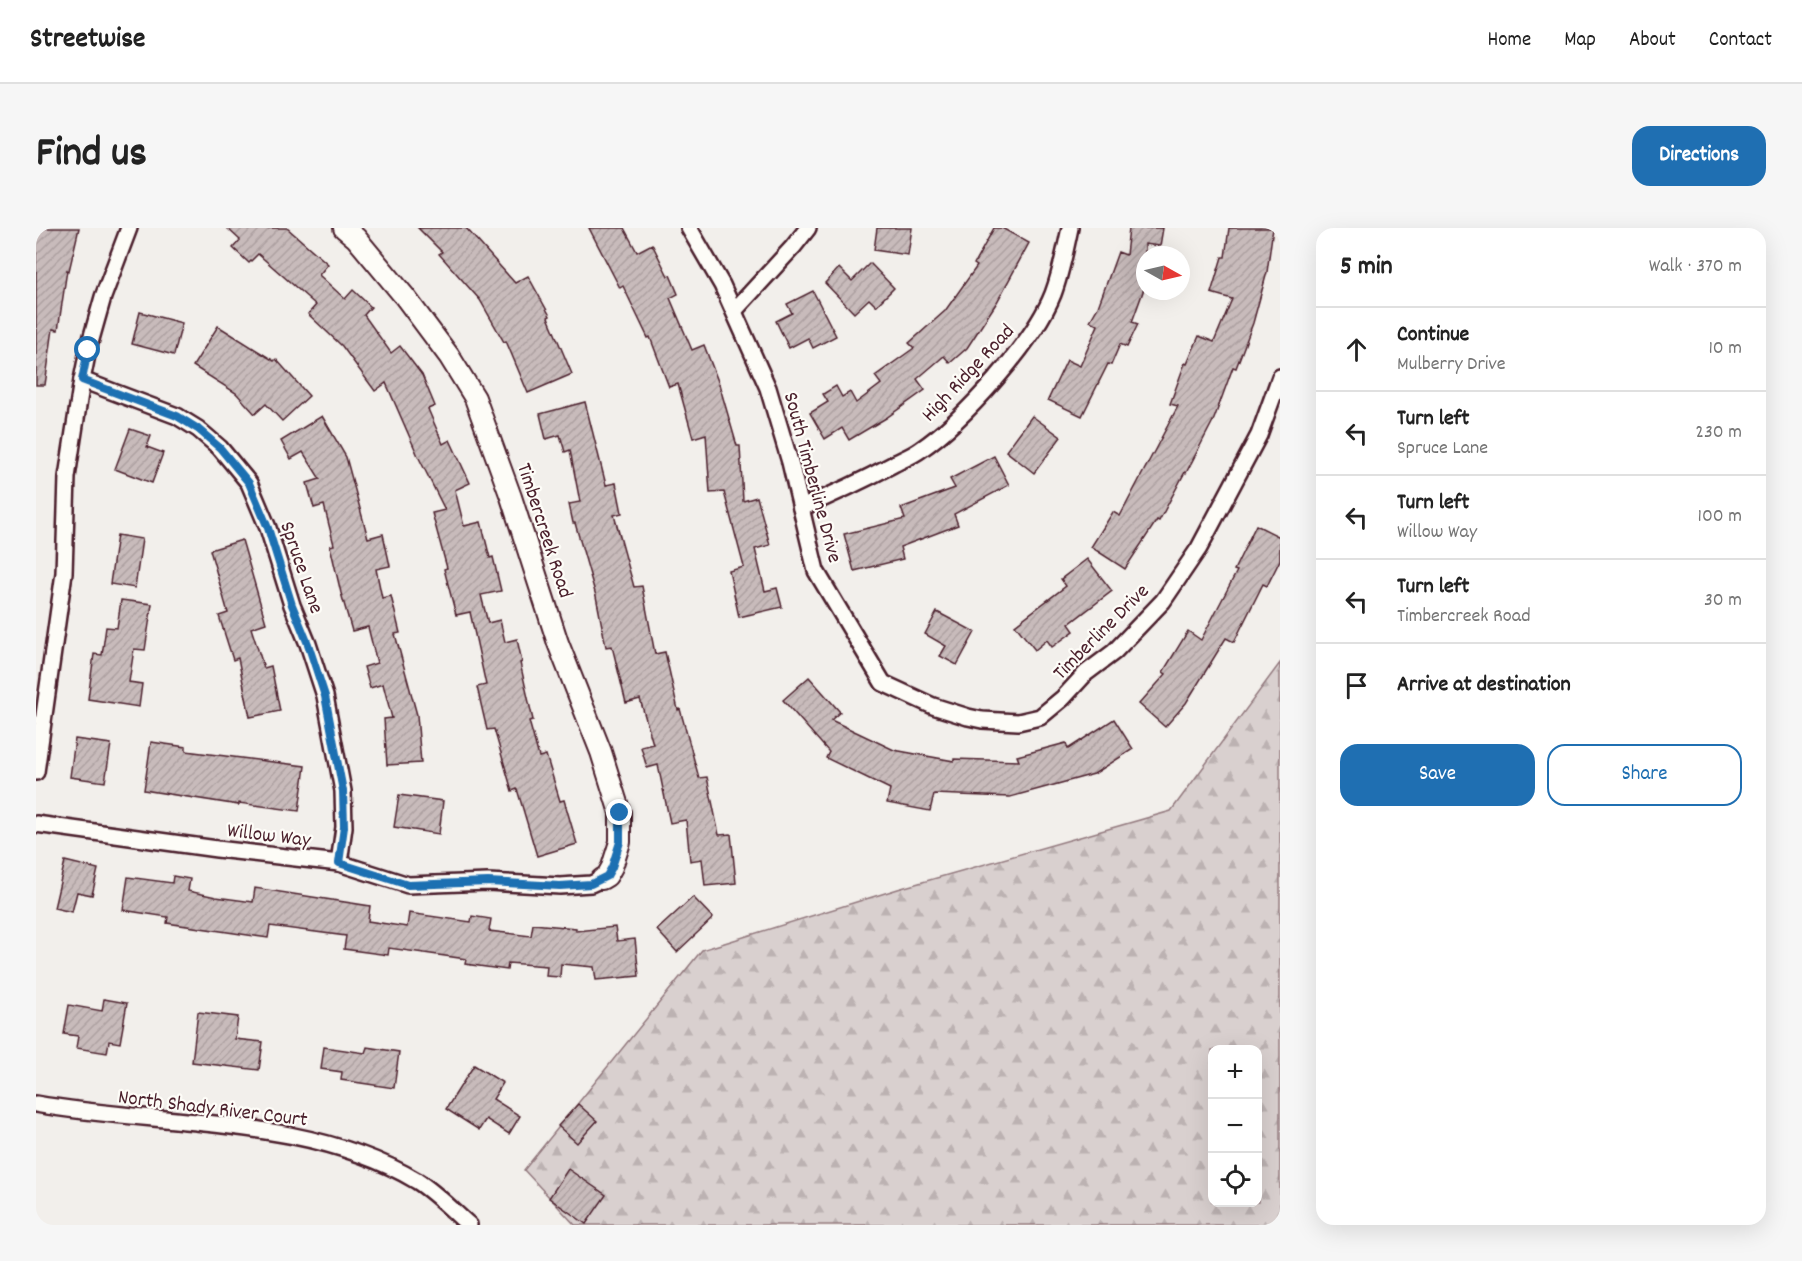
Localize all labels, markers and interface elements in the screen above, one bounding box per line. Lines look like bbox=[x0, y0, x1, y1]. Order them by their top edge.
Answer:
text: Streetwise bbox=[30, 21, 145, 61]
text: Home bbox=[1487, 26, 1531, 56]
text: Map bbox=[1564, 26, 1596, 56]
text: About bbox=[1629, 26, 1676, 56]
text: Contact bbox=[1709, 26, 1772, 56]
text: Find us bbox=[36, 126, 147, 186]
button: Directions bbox=[1632, 126, 1766, 186]
north arrow bbox=[1136, 246, 1190, 300]
text: 5 min bbox=[1340, 249, 1393, 286]
text: Walk · 370 m bbox=[1649, 253, 1742, 281]
street label: High Ridge Road bbox=[916, 318, 1023, 430]
text: Continue bbox=[1397, 320, 1469, 351]
icon: ahead bbox=[1340, 333, 1373, 366]
text: 10 m bbox=[1708, 335, 1742, 363]
route start bbox=[74, 336, 100, 362]
text: Mulberry Drive bbox=[1397, 351, 1506, 379]
street label: South Timberline Drive bbox=[774, 389, 848, 567]
text: Turn left bbox=[1397, 404, 1469, 435]
icon: left bbox=[1340, 417, 1373, 450]
text: 230 m bbox=[1695, 419, 1742, 447]
text: Spruce Lane bbox=[1397, 435, 1488, 463]
street label: Timbercreek Road bbox=[507, 460, 579, 602]
text: Turn left bbox=[1397, 488, 1469, 519]
icon: left bbox=[1340, 501, 1373, 534]
text: 100 m bbox=[1698, 503, 1742, 531]
street label: Spruce Lane bbox=[270, 518, 330, 618]
text: Willow Way bbox=[1397, 519, 1477, 547]
text: Turn left bbox=[1397, 572, 1469, 603]
street label: Timberline Drive bbox=[1047, 578, 1157, 688]
icon: left bbox=[1340, 585, 1373, 618]
text: 30 m bbox=[1704, 587, 1742, 615]
text: Timbercreek Road bbox=[1397, 603, 1531, 631]
icon: arrive bbox=[1340, 669, 1373, 702]
text: Arrive at destination bbox=[1397, 670, 1571, 701]
button: Save bbox=[1340, 744, 1535, 806]
button: Share bbox=[1547, 744, 1742, 806]
route end bbox=[606, 799, 632, 825]
street label: Willow Way bbox=[225, 817, 313, 857]
map controls bbox=[1208, 1045, 1262, 1207]
button: + bbox=[1208, 1045, 1262, 1099]
street label: North Shady River Court bbox=[116, 1083, 309, 1137]
button: − bbox=[1208, 1099, 1262, 1153]
button: locate bbox=[1208, 1153, 1262, 1207]

